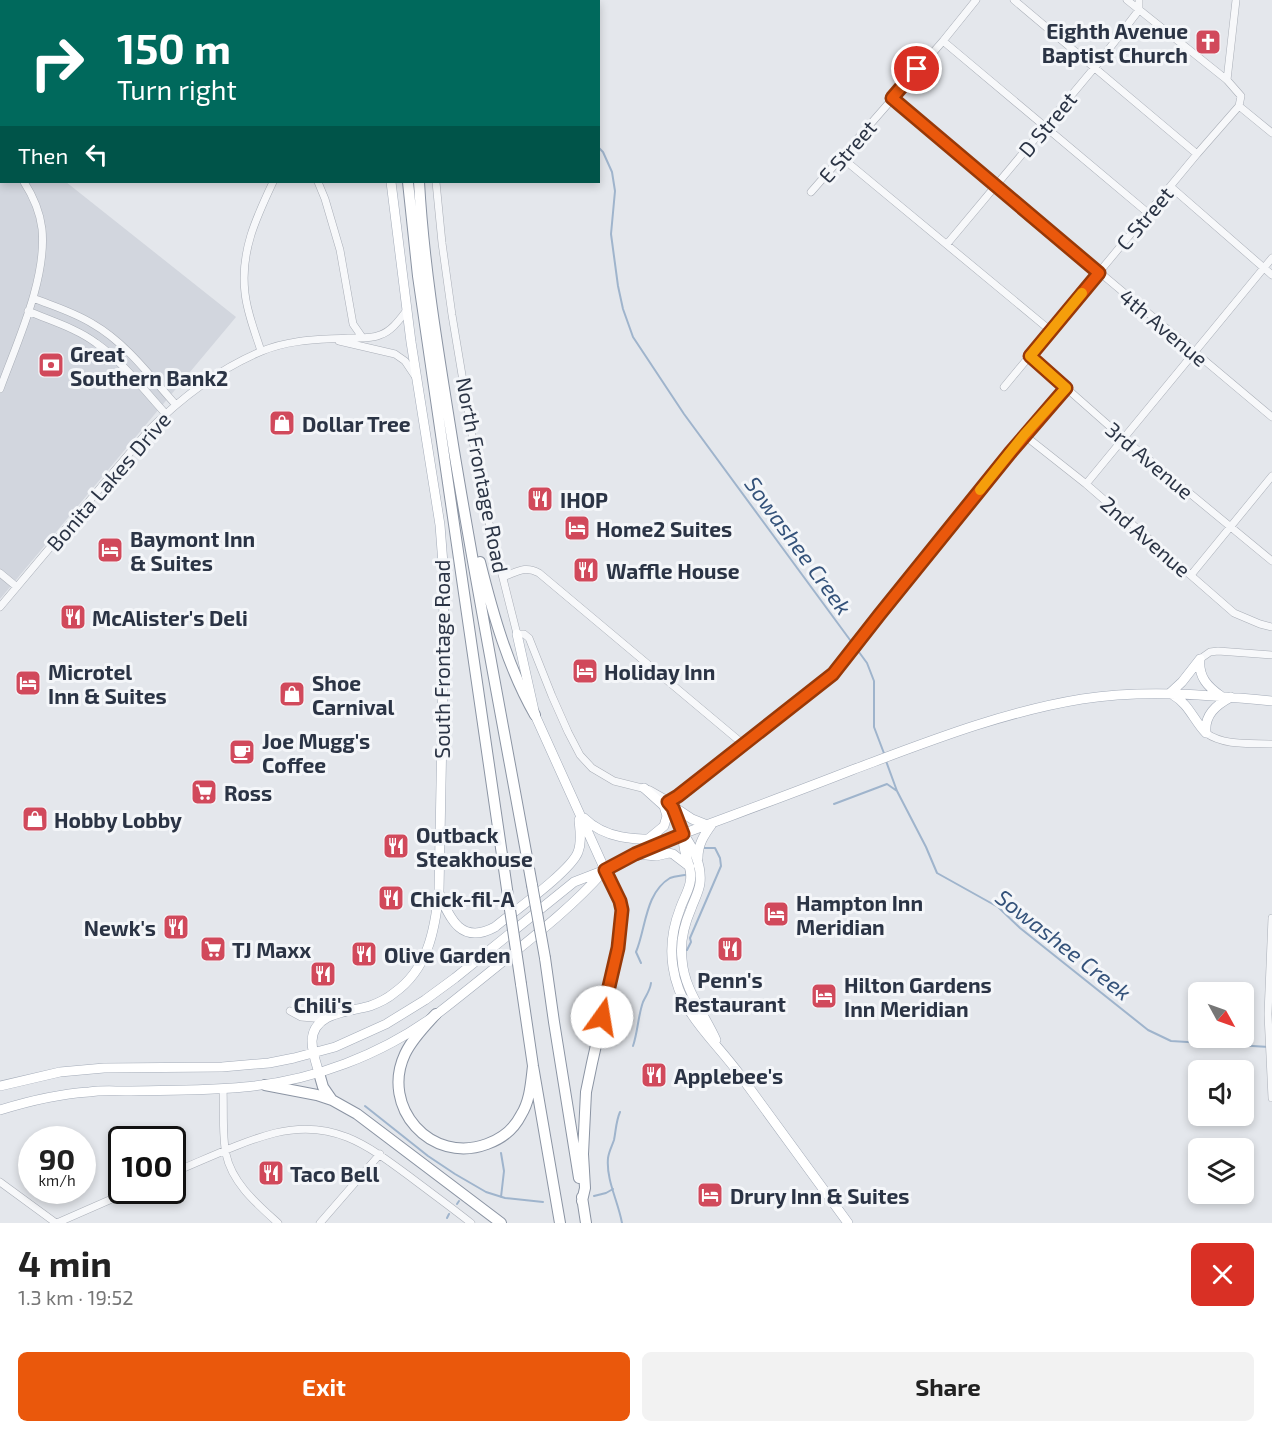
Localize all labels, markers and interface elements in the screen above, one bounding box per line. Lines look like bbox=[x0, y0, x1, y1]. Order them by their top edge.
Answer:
place label: Eighth Avenue Baptist Church bbox=[1042, 18, 1188, 67]
text: 150 m bbox=[117, 22, 231, 72]
icon: right bbox=[18, 24, 96, 102]
church icon: Eighth Avenue Baptist Church bbox=[1193, 27, 1223, 57]
pin bbox=[891, 43, 942, 94]
icon: arrive bbox=[900, 52, 933, 85]
text: Turn right bbox=[117, 73, 237, 105]
street label: D Street bbox=[1013, 86, 1081, 162]
street label: E Street bbox=[813, 115, 881, 187]
icon: left bbox=[80, 138, 113, 171]
text: Then bbox=[18, 142, 68, 168]
street label: C Street bbox=[1110, 181, 1178, 255]
street label: 4th Avenue bbox=[1115, 283, 1213, 371]
place label: Great Southern Bank2 bbox=[70, 341, 228, 390]
bank icon: Great Southern Bank2 bbox=[36, 350, 66, 380]
street label: North Frontage Road bbox=[452, 375, 514, 575]
street label: Bonita Lakes Drive bbox=[41, 406, 175, 556]
shop icon: Dollar Tree bbox=[267, 408, 297, 438]
place label: Dollar Tree bbox=[302, 411, 411, 436]
street label: 3rd Avenue bbox=[1101, 416, 1199, 504]
water label: Sowashee Creek bbox=[740, 471, 858, 619]
restaurant icon: IHOP bbox=[525, 484, 555, 514]
place label: IHOP bbox=[560, 487, 608, 512]
street label: 2nd Avenue bbox=[1096, 490, 1196, 582]
hotel icon: Home2 Suites bbox=[562, 513, 592, 543]
place label: Home2 Suites bbox=[596, 516, 732, 541]
place label: Baymont Inn & Suites bbox=[130, 526, 255, 575]
hotel icon: Baymont Inn & Suites bbox=[95, 535, 125, 565]
restaurant icon: Waffle House bbox=[571, 555, 601, 585]
place label: Waffle House bbox=[606, 558, 740, 583]
street label: South Frontage Road bbox=[429, 559, 454, 759]
restaurant icon: McAlister's Deli bbox=[58, 602, 88, 632]
place label: McAlister's Deli bbox=[92, 605, 248, 630]
hotel icon: Holiday Inn bbox=[570, 656, 600, 686]
place label: Microtel Inn & Suites bbox=[48, 659, 167, 708]
place label: Holiday Inn bbox=[604, 659, 715, 685]
hotel icon: Microtel Inn & Suites bbox=[13, 668, 43, 698]
place label: Shoe Carnival bbox=[312, 670, 394, 719]
shop icon: Shoe Carnival bbox=[277, 679, 307, 709]
place label: Joe Mugg's Coffee bbox=[262, 728, 370, 777]
cafe icon: Joe Mugg's Coffee bbox=[227, 737, 257, 767]
supermarket icon: Ross bbox=[189, 777, 219, 807]
place label: Ross bbox=[224, 780, 272, 805]
shop icon: Hobby Lobby bbox=[20, 804, 50, 834]
place label: Hobby Lobby bbox=[54, 807, 182, 833]
place label: Outback Steakhouse bbox=[416, 822, 533, 871]
restaurant icon: Outback Steakhouse bbox=[381, 831, 411, 861]
restaurant icon: Chick-fil-A bbox=[376, 883, 406, 913]
water label: Sowashee Creek bbox=[991, 883, 1137, 1005]
place label: Chick-fil-A bbox=[410, 886, 515, 911]
place label: Hampton Inn Meridian bbox=[796, 890, 923, 939]
hotel icon: Hampton Inn Meridian bbox=[761, 899, 791, 929]
restaurant icon: Newk's bbox=[161, 912, 191, 942]
place label: Newk's bbox=[84, 915, 156, 940]
supermarket icon: TJ Maxx bbox=[198, 934, 228, 964]
restaurant icon: Penn's Restaurant bbox=[715, 934, 745, 964]
place label: TJ Maxx bbox=[232, 937, 311, 962]
restaurant icon: Olive Garden bbox=[349, 939, 379, 969]
place label: Olive Garden bbox=[384, 942, 511, 967]
restaurant icon: Chili's bbox=[308, 959, 338, 989]
place label: Penn's Restaurant bbox=[674, 967, 786, 1016]
place label: Hilton Gardens Inn Meridian bbox=[844, 972, 992, 1021]
hotel icon: Hilton Gardens Inn Meridian bbox=[809, 981, 839, 1011]
north arrow bbox=[1188, 982, 1254, 1048]
map controls bbox=[1188, 982, 1254, 1204]
position arrow bbox=[570, 985, 634, 1049]
place label: Chili's bbox=[293, 992, 353, 1017]
restaurant icon: Applebee's bbox=[639, 1060, 669, 1090]
button: sound bbox=[1188, 1060, 1254, 1126]
place label: Applebee's bbox=[674, 1063, 783, 1088]
speed limit sign: 100 bbox=[108, 1126, 186, 1204]
button: layers bbox=[1188, 1138, 1254, 1204]
text: 90 bbox=[39, 1140, 75, 1176]
restaurant icon: Taco Bell bbox=[256, 1158, 286, 1188]
place label: Taco Bell bbox=[290, 1161, 379, 1186]
text: km/h bbox=[38, 1171, 76, 1189]
hotel icon: Drury Inn & Suites bbox=[695, 1180, 725, 1210]
place label: Drury Inn & Suites bbox=[730, 1183, 909, 1209]
text: 4 min bbox=[18, 1241, 112, 1284]
button: close bbox=[1191, 1243, 1254, 1306]
text: 1.3 km · 19:52 bbox=[18, 1285, 134, 1309]
button: Exit bbox=[18, 1352, 630, 1421]
button: Share bbox=[642, 1352, 1254, 1421]

